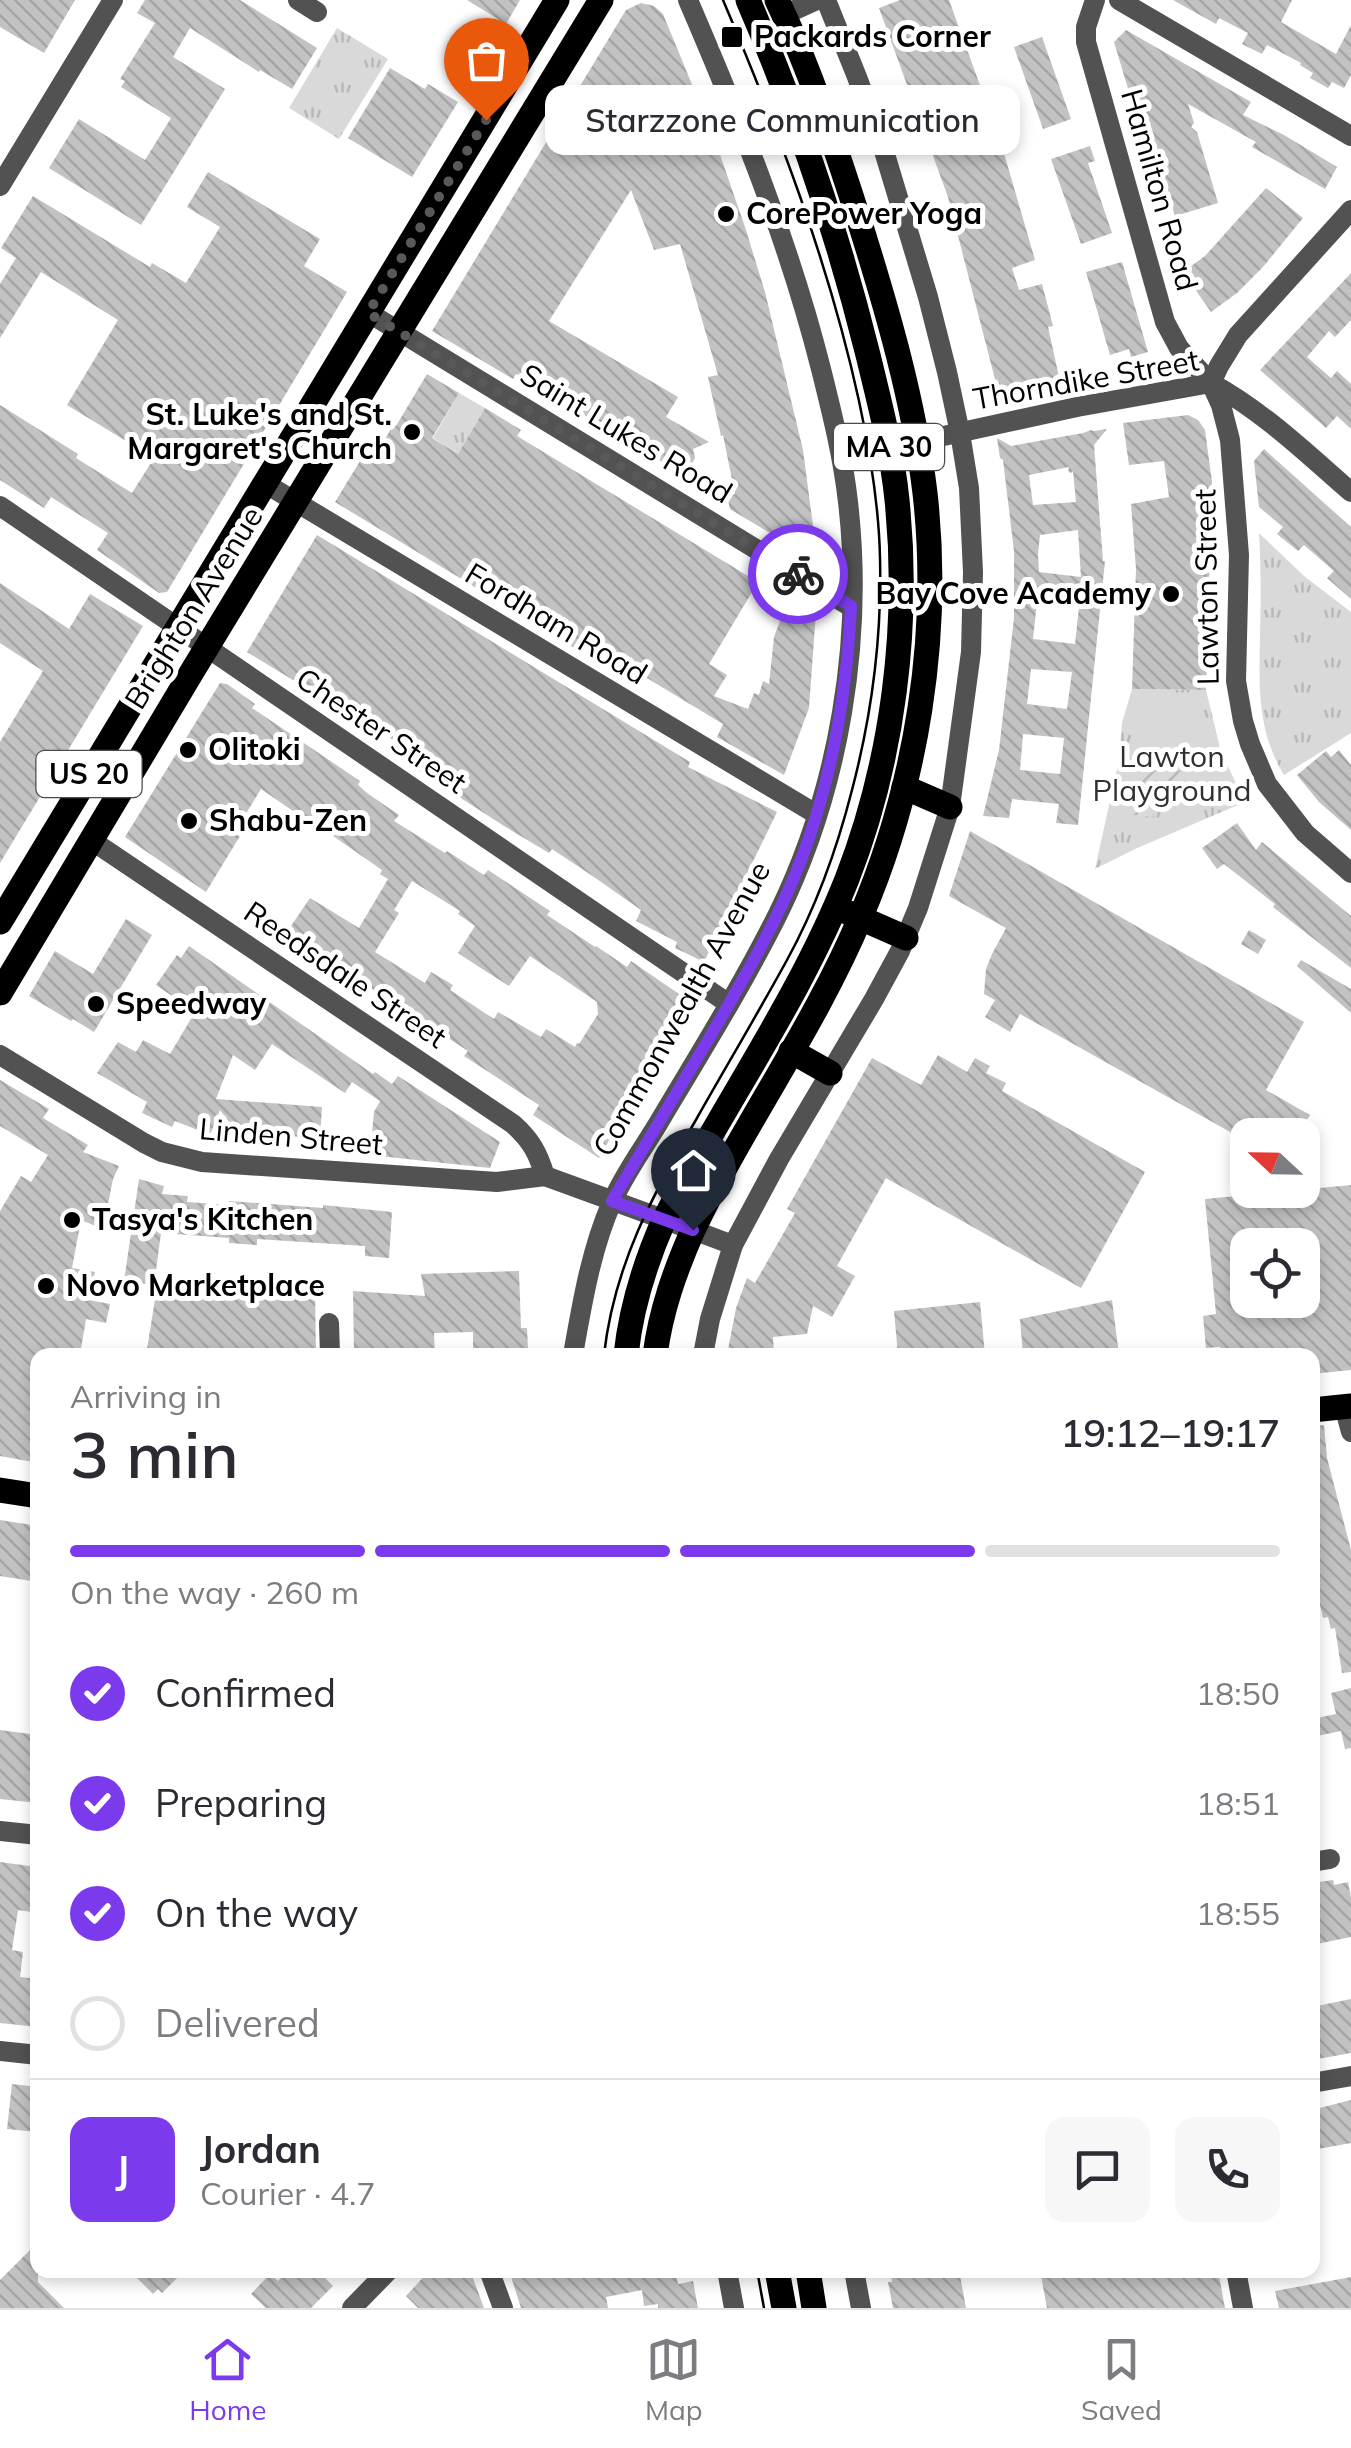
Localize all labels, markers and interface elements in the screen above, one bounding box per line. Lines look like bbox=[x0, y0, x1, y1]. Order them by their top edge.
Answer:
place label: Packards Corner bbox=[754, 17, 991, 55]
pin bbox=[444, 18, 529, 121]
marker: Packards Corner bbox=[719, 24, 745, 50]
icon: bag bbox=[459, 33, 514, 88]
street label: Hamilton Road bbox=[1113, 84, 1207, 295]
callout: Starzzone Communication bbox=[546, 85, 1021, 155]
text: Starzzone Communication bbox=[585, 100, 980, 140]
place label: CorePower Yoga bbox=[746, 194, 982, 232]
marker: CorePower Yoga bbox=[715, 203, 737, 225]
street label: Thorndike Street bbox=[970, 340, 1202, 418]
street label: Saint Lukes Road bbox=[514, 355, 739, 511]
place label: St. Luke's and St. Margaret's Church bbox=[127, 395, 392, 467]
marker: St. Luke's and St. Margaret's Church bbox=[401, 421, 423, 443]
road number: MA 30 bbox=[834, 424, 944, 470]
street label: Lawton Street bbox=[1185, 489, 1227, 686]
street label: Brighton Avenue bbox=[116, 499, 271, 716]
courier bbox=[748, 524, 848, 624]
icon: bike bbox=[771, 547, 826, 602]
street label: Fordham Road bbox=[459, 554, 654, 692]
place label: Bay Cove Academy bbox=[876, 574, 1152, 612]
marker: Bay Cove Academy bbox=[1160, 583, 1182, 605]
street label: Chester Street bbox=[289, 659, 474, 801]
place label: Olitoki bbox=[208, 730, 301, 768]
park label: Lawton Playground bbox=[1092, 737, 1252, 809]
marker: Olitoki bbox=[177, 739, 199, 761]
road number: US 20 bbox=[36, 751, 142, 797]
place label: Shabu-Zen bbox=[209, 801, 367, 839]
marker: Shabu-Zen bbox=[178, 810, 200, 832]
street label: Commonwealth Avenue bbox=[584, 854, 778, 1163]
street label: Reedsdale Street bbox=[237, 892, 454, 1056]
place label: Speedway bbox=[116, 984, 267, 1022]
marker: Speedway bbox=[85, 993, 107, 1015]
street label: Linden Street bbox=[198, 1109, 384, 1163]
north arrow bbox=[1230, 1118, 1320, 1208]
map controls bbox=[1230, 1118, 1320, 1318]
pin bbox=[651, 1128, 736, 1231]
icon: home bbox=[666, 1143, 721, 1198]
place label: Tasya's Kitchen bbox=[92, 1200, 313, 1238]
marker: Tasya's Kitchen bbox=[61, 1209, 83, 1231]
button: locate bbox=[1230, 1228, 1320, 1318]
place label: Novo Marketplace bbox=[66, 1266, 325, 1304]
marker: Novo Marketplace bbox=[35, 1275, 57, 1297]
text: Arriving in bbox=[70, 1376, 222, 1416]
text: 19:12–19:17 bbox=[1060, 1409, 1280, 1457]
text: 3 min bbox=[70, 1413, 239, 1494]
text: On the way · 260 m bbox=[70, 1572, 359, 1612]
icon: check bbox=[70, 1666, 125, 1721]
text: Confirmed bbox=[155, 1669, 336, 1717]
text: 18:50 bbox=[1196, 1673, 1280, 1713]
icon: check bbox=[70, 1776, 125, 1831]
text: Preparing bbox=[155, 1779, 327, 1827]
text: 18:51 bbox=[1196, 1783, 1280, 1823]
icon: check bbox=[70, 1886, 125, 1941]
text: On the way bbox=[155, 1889, 358, 1937]
text: 18:55 bbox=[1196, 1893, 1280, 1933]
text: Delivered bbox=[155, 1999, 320, 2047]
button: chat bbox=[1045, 2117, 1150, 2222]
button: phone bbox=[1175, 2117, 1280, 2222]
text: Jordan bbox=[200, 2125, 321, 2173]
text: J bbox=[116, 2145, 129, 2193]
text: Courier · 4.7 bbox=[200, 2173, 376, 2213]
tab: Home bbox=[189, 2332, 266, 2427]
tab: Map bbox=[645, 2332, 703, 2427]
tab: Saved bbox=[1081, 2332, 1162, 2427]

